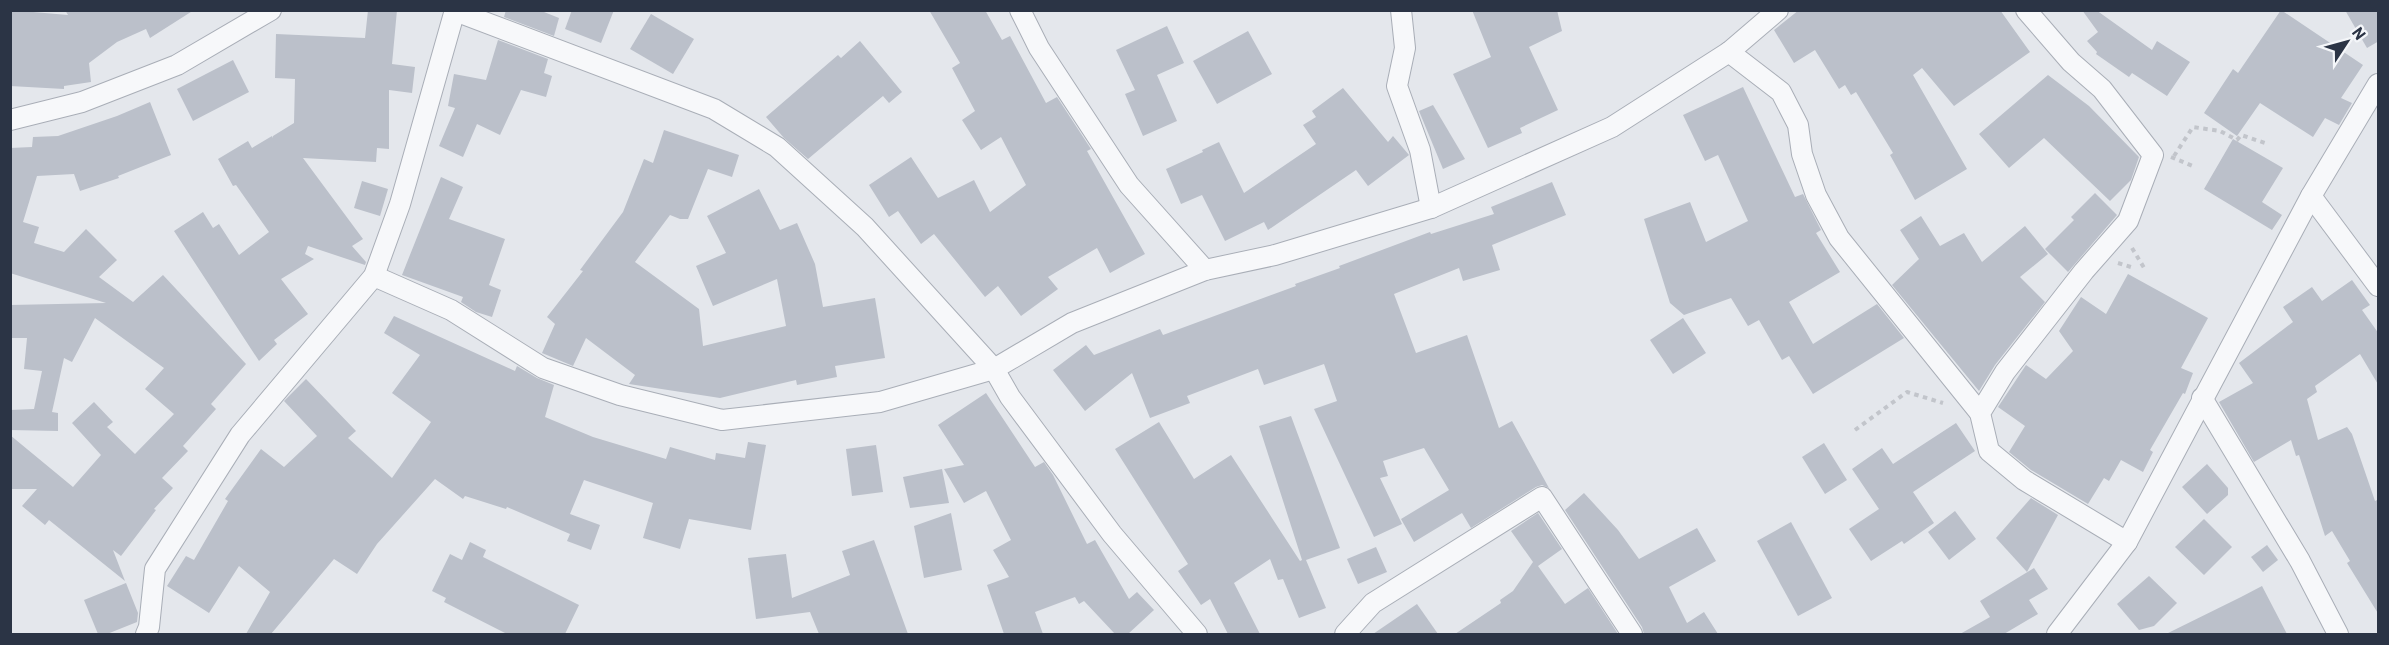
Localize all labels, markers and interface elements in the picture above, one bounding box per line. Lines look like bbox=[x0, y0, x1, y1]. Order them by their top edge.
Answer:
north arrow bbox=[2317, 12, 2377, 72]
text: N bbox=[2349, 23, 2370, 43]

